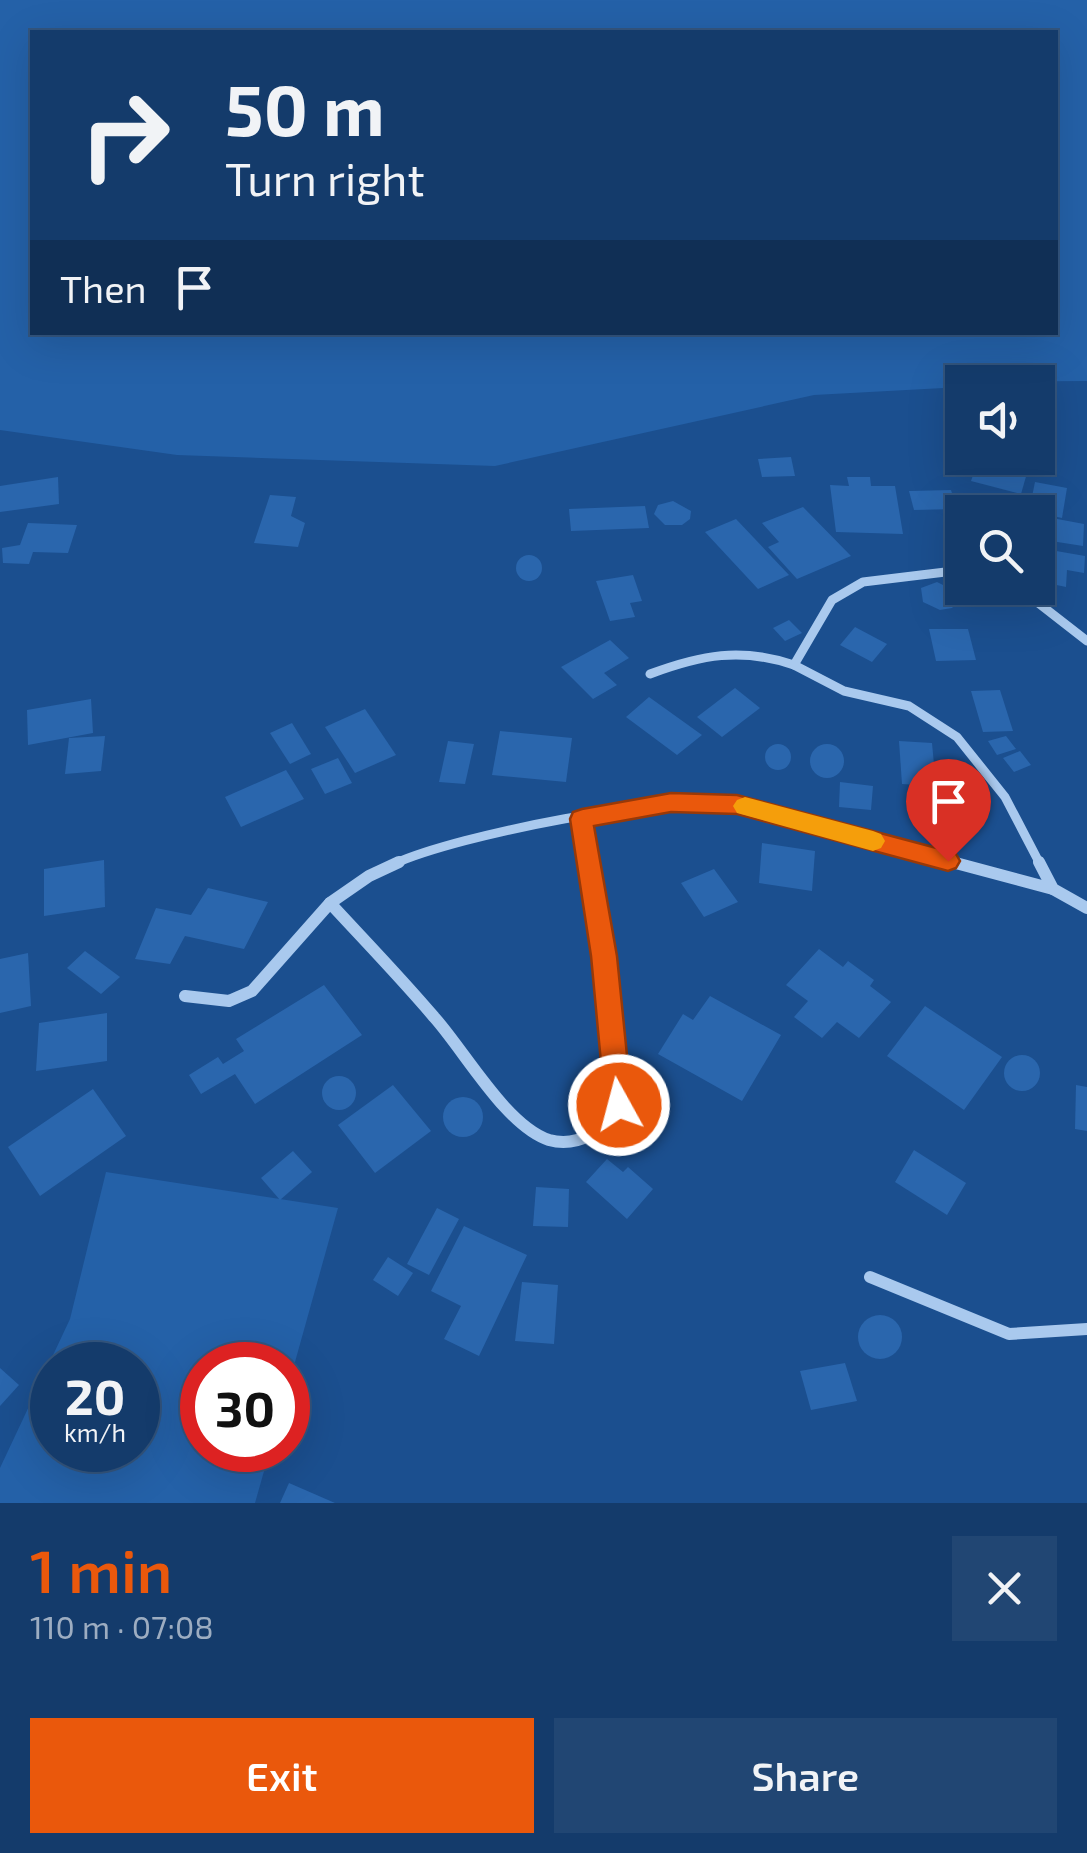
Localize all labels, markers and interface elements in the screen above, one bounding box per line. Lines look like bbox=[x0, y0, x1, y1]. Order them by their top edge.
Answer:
text: 50 m bbox=[225, 66, 385, 150]
icon: right bbox=[60, 70, 190, 200]
text: Turn right bbox=[225, 151, 425, 205]
icon: arrive bbox=[167, 260, 222, 315]
text: Then bbox=[60, 265, 147, 311]
map controls bbox=[945, 365, 1055, 605]
button: sound bbox=[945, 365, 1055, 475]
button: search bbox=[945, 495, 1055, 605]
pin bbox=[906, 759, 991, 862]
icon: arrive bbox=[921, 774, 976, 829]
position arrow bbox=[567, 1053, 671, 1157]
speed limit sign: 30 bbox=[180, 1342, 310, 1472]
text: 20 bbox=[65, 1365, 125, 1425]
text: km/h bbox=[64, 1417, 126, 1447]
text: 1 min bbox=[30, 1533, 172, 1605]
button: close bbox=[952, 1536, 1057, 1641]
text: 110 m · 07:08 bbox=[30, 1607, 214, 1645]
button: Exit bbox=[30, 1718, 534, 1833]
button: Share bbox=[554, 1718, 1057, 1833]

